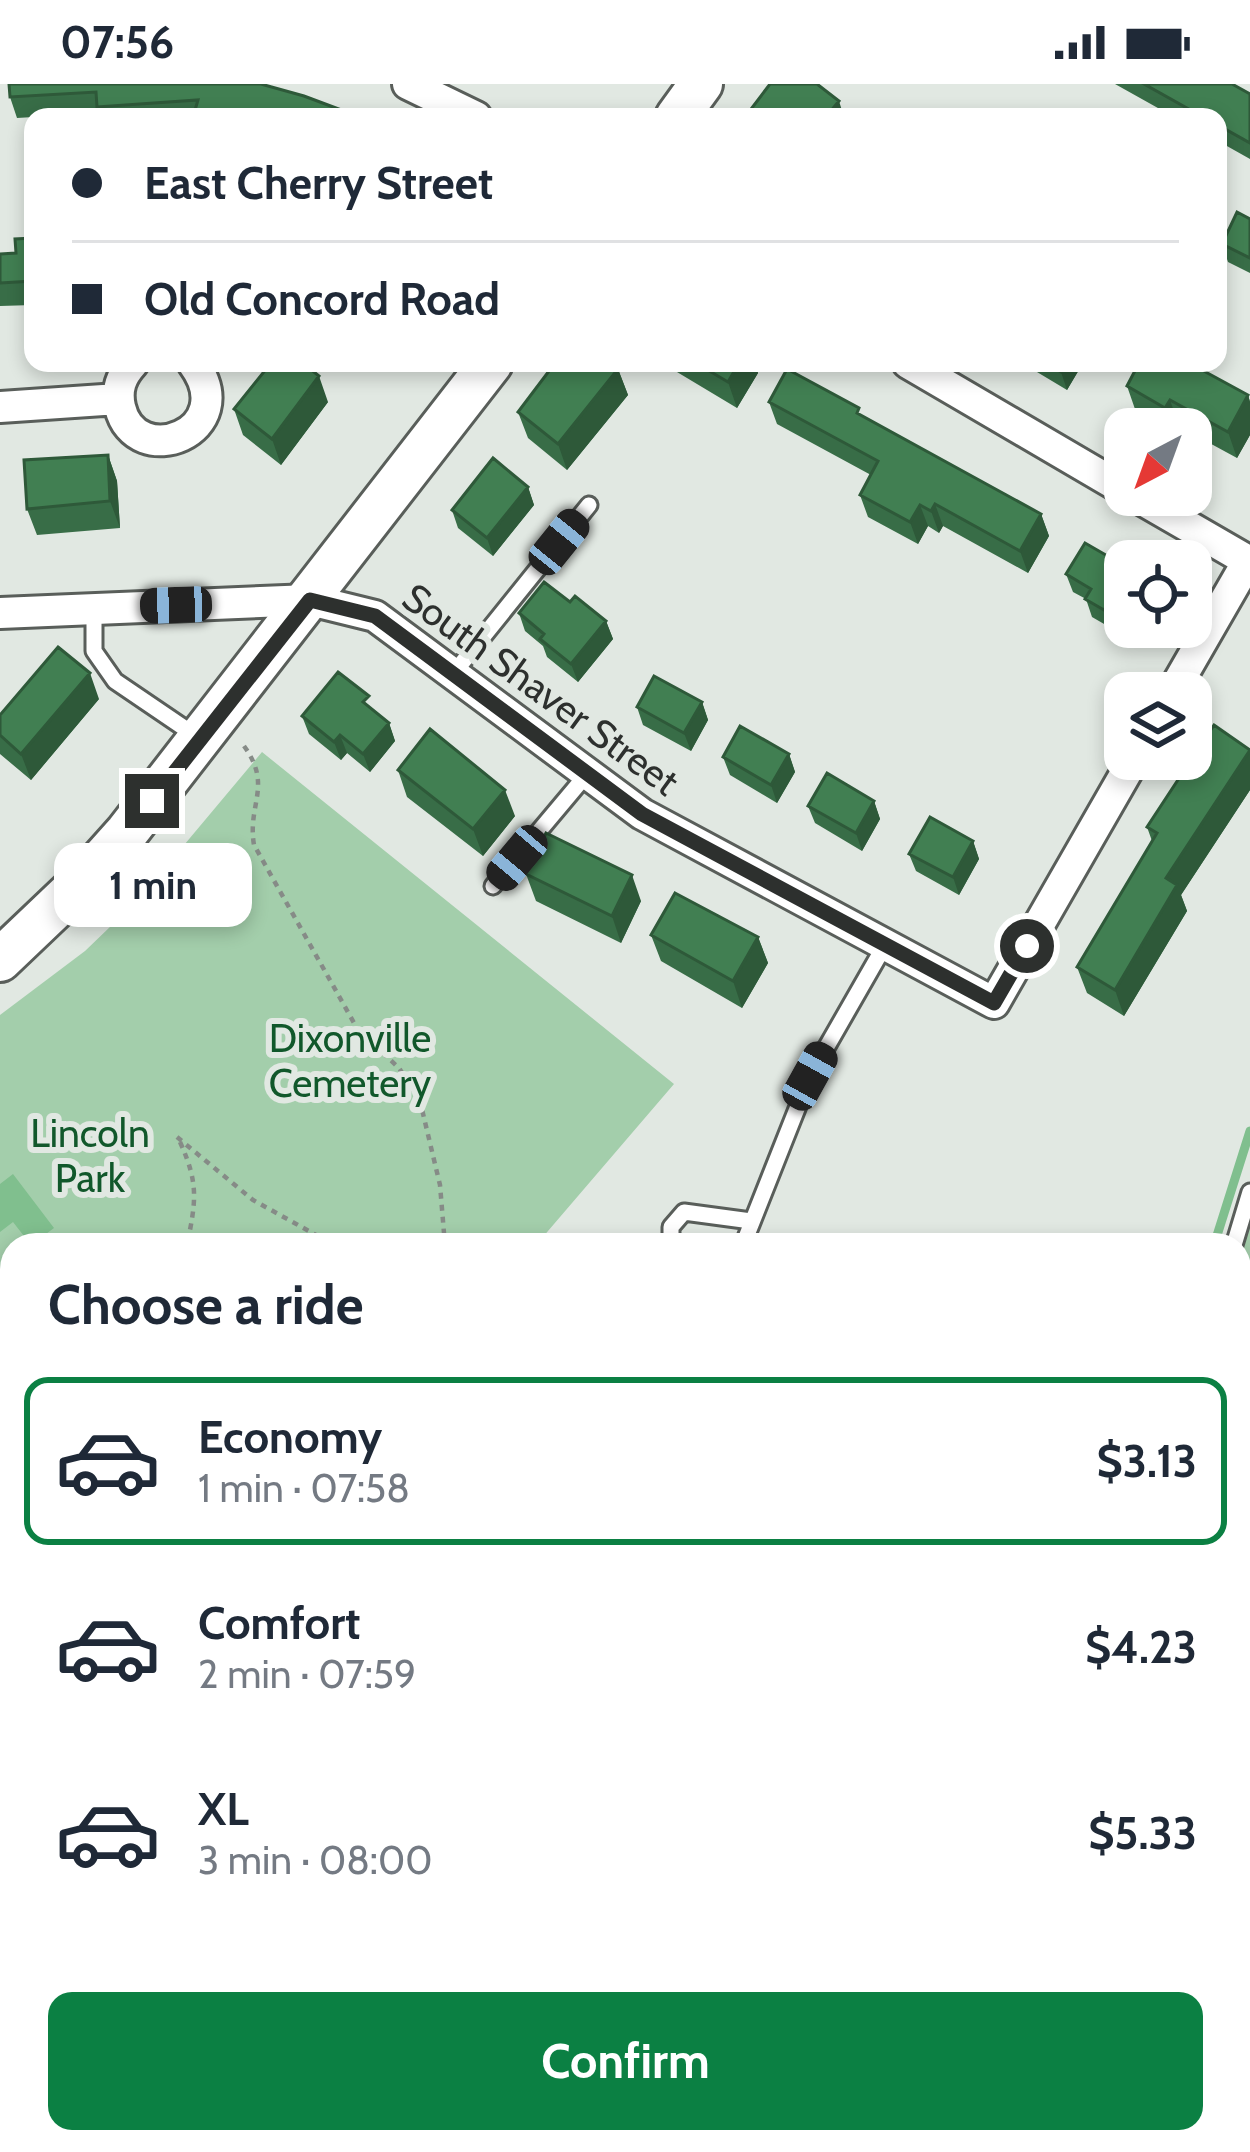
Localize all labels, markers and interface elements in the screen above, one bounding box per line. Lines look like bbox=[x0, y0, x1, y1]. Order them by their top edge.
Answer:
text: 07:56 bbox=[60, 15, 174, 69]
text: East Cherry Street bbox=[144, 156, 493, 210]
text: Old Concord Road bbox=[144, 272, 500, 326]
north arrow bbox=[1104, 408, 1212, 516]
map controls bbox=[1104, 408, 1212, 780]
car bbox=[522, 503, 596, 581]
button: locate bbox=[1104, 540, 1212, 648]
street label: South Shaver Street bbox=[394, 573, 688, 805]
car bbox=[139, 586, 213, 624]
button: layers bbox=[1104, 672, 1212, 780]
route end bbox=[125, 774, 179, 828]
car bbox=[480, 819, 554, 897]
callout: 1 min bbox=[53, 843, 251, 927]
text: 1 min bbox=[109, 861, 197, 909]
route start bbox=[1000, 919, 1054, 973]
park label: Dixonville Cemetery bbox=[269, 1014, 432, 1107]
car bbox=[777, 1036, 843, 1116]
park label: Lincoln Park bbox=[30, 1109, 150, 1202]
text: Choose a ride bbox=[48, 1272, 363, 1338]
icon: car bbox=[54, 1407, 162, 1515]
text: Economy bbox=[198, 1410, 382, 1464]
text: $3.13 bbox=[1097, 1434, 1197, 1488]
text: 1 min · 07:58 bbox=[198, 1464, 410, 1512]
icon: car bbox=[54, 1593, 162, 1701]
text: Comfort bbox=[198, 1596, 361, 1650]
text: $4.23 bbox=[1085, 1620, 1197, 1674]
text: 2 min · 07:59 bbox=[198, 1650, 416, 1698]
icon: car bbox=[54, 1779, 162, 1887]
text: XL bbox=[198, 1782, 249, 1836]
text: $5.33 bbox=[1088, 1806, 1197, 1860]
text: 3 min · 08:00 bbox=[198, 1836, 432, 1884]
button: Confirm bbox=[48, 1992, 1203, 2130]

